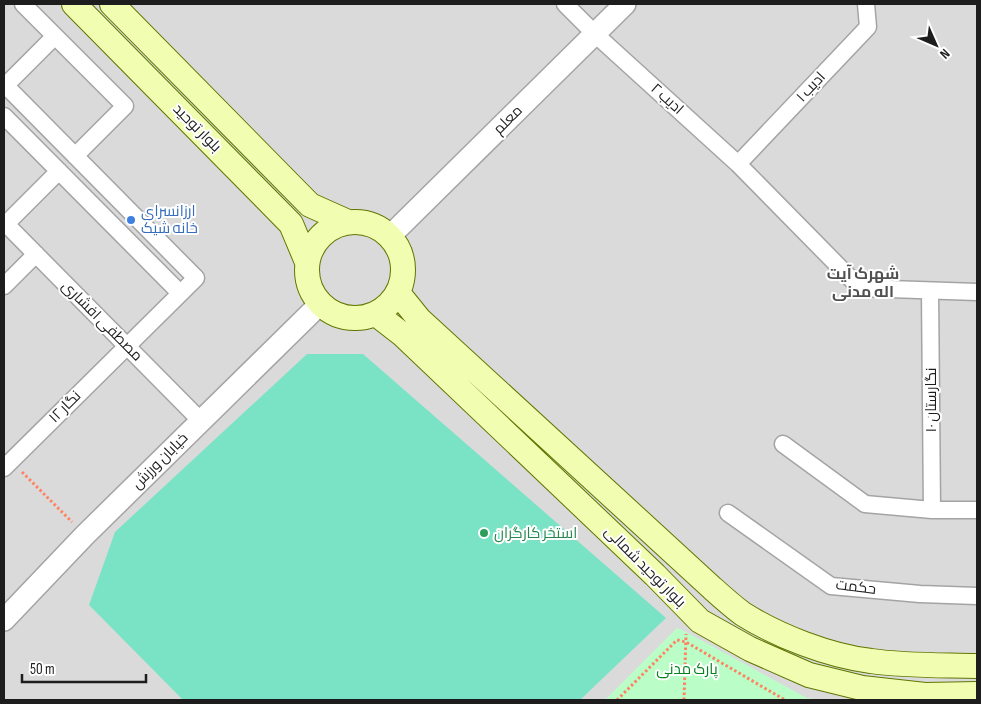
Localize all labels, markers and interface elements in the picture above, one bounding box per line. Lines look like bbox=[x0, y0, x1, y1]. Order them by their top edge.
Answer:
north arrow bbox=[911, 20, 961, 70]
text: N bbox=[936, 45, 953, 62]
street label: ادیب ۱ bbox=[792, 68, 830, 106]
street label: ادیب ۲ bbox=[647, 79, 687, 119]
street label: بلوار توحید bbox=[169, 100, 225, 156]
street label: معلم bbox=[489, 101, 527, 139]
place label: ارزانسرای خانه شیک bbox=[141, 202, 198, 238]
marker: ارزانسرای خانه شیک bbox=[125, 214, 137, 226]
district label: شهرک آیت اله مدنی bbox=[827, 264, 899, 302]
street label: مصطفی افشاری bbox=[58, 277, 146, 365]
street label: نگارستان ۱۰ bbox=[922, 367, 941, 433]
street label: نگار ۱۲ bbox=[45, 387, 85, 427]
street label: خیابان ورزش bbox=[128, 429, 192, 493]
street label: بلوار توحید شمالی bbox=[600, 522, 690, 612]
place label: استخر کارگران bbox=[494, 524, 577, 543]
marker: استخر کارگران bbox=[478, 527, 490, 539]
street label: حکمت bbox=[835, 575, 877, 599]
scale bar bbox=[22, 652, 146, 684]
text: 50 m bbox=[30, 660, 55, 679]
park label: پارک مدنی bbox=[656, 660, 718, 679]

